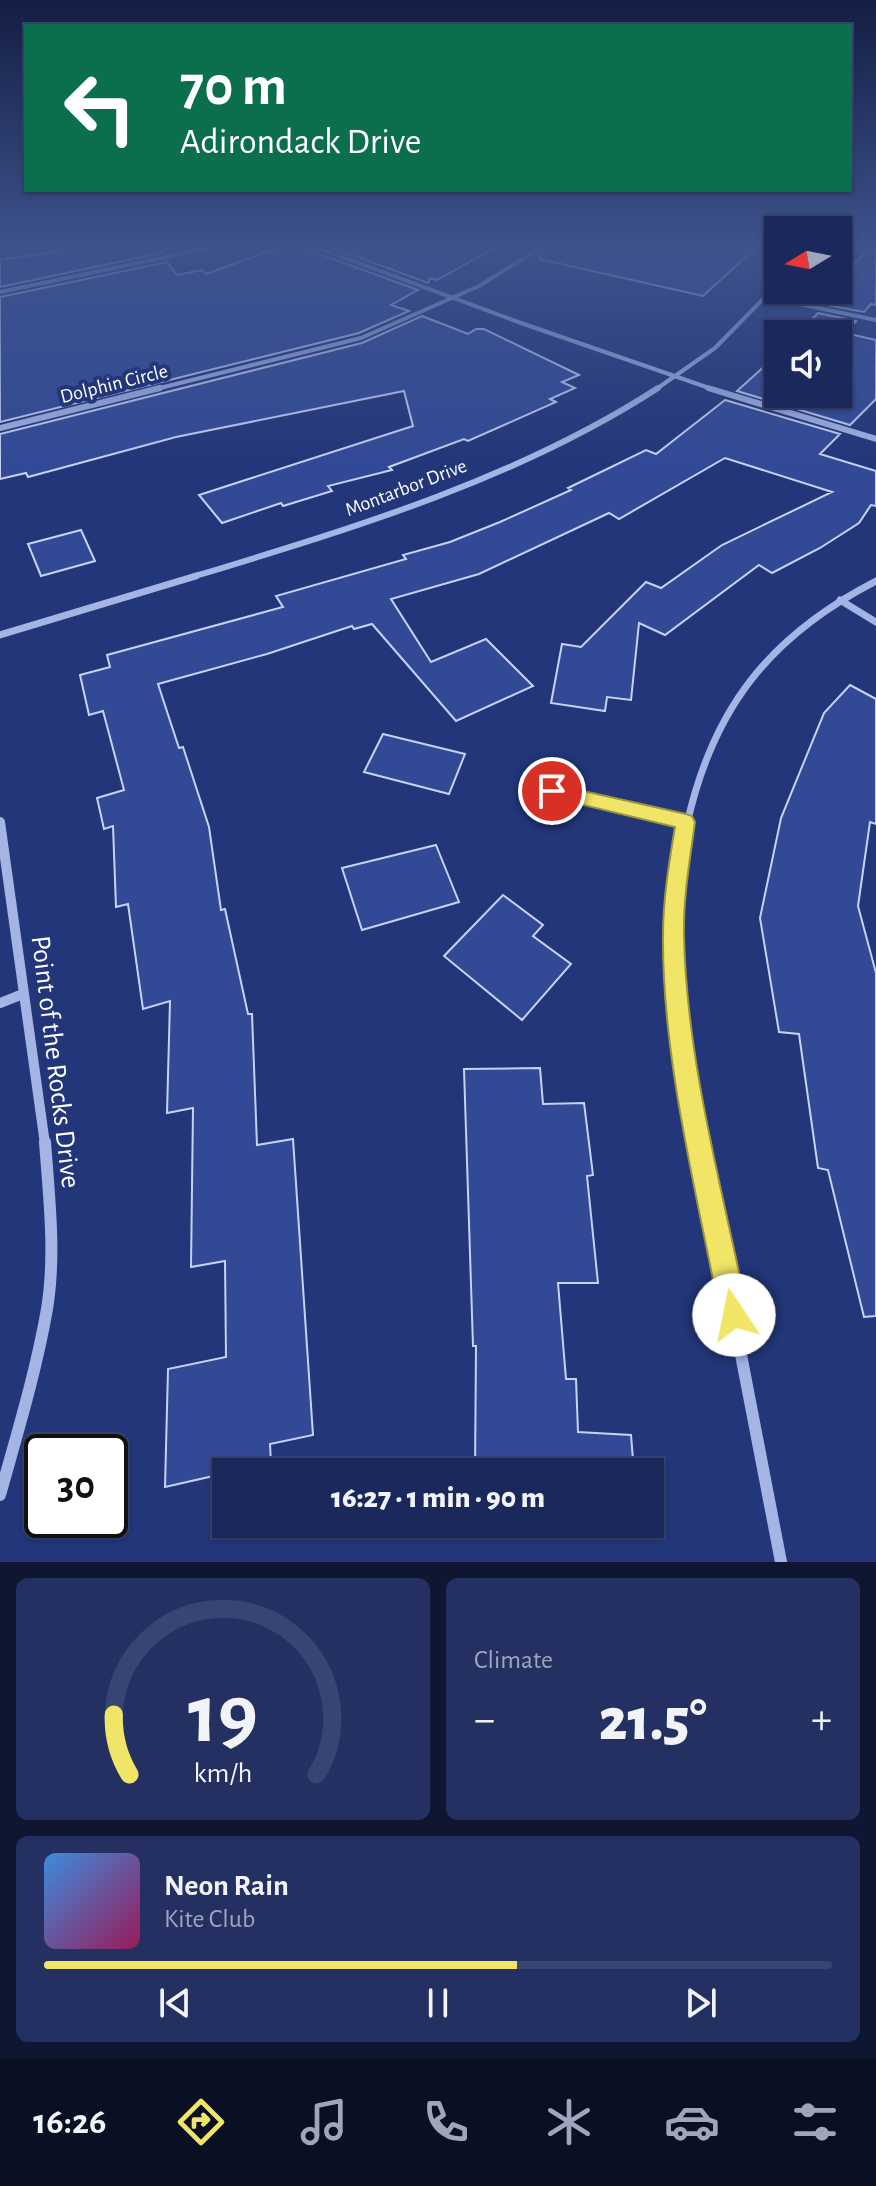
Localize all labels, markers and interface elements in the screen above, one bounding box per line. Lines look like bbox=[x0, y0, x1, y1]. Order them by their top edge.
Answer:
icon: left bbox=[48, 56, 152, 160]
text: 70 m bbox=[180, 59, 287, 115]
text: Adirondack Drive bbox=[180, 124, 421, 160]
north arrow bbox=[764, 216, 852, 304]
map controls bbox=[764, 216, 852, 408]
button: sound bbox=[764, 320, 852, 408]
street label: Dolphin Circle bbox=[58, 361, 170, 407]
street label: Montarbor Drive bbox=[342, 456, 470, 520]
pin bbox=[518, 757, 586, 825]
icon: arrive bbox=[530, 769, 574, 813]
street label: Point of the Rocks Drive bbox=[26, 934, 84, 1190]
position arrow bbox=[692, 1273, 776, 1357]
speed limit sign: 30 bbox=[24, 1434, 128, 1538]
text: 16:27 · 1 min · 90 m bbox=[331, 1483, 545, 1513]
text: Climate bbox=[474, 1647, 553, 1673]
text: 19 bbox=[188, 1674, 258, 1758]
text: 21.5° bbox=[599, 1691, 707, 1751]
text: − bbox=[474, 1698, 495, 1742]
text: + bbox=[811, 1698, 832, 1742]
text: km/h bbox=[194, 1759, 252, 1788]
text: Neon Rain bbox=[164, 1871, 289, 1901]
text: Kite Club bbox=[164, 1906, 255, 1932]
icon: previous bbox=[153, 1981, 197, 2025]
icon: pause bbox=[416, 1981, 460, 2025]
icon: next bbox=[679, 1981, 723, 2025]
icon: directions bbox=[173, 2094, 229, 2150]
icon: music bbox=[296, 2094, 352, 2150]
icon: phone bbox=[418, 2094, 474, 2150]
icon: climate bbox=[541, 2094, 597, 2150]
icon: car bbox=[664, 2094, 720, 2150]
icon: filters bbox=[787, 2094, 843, 2150]
text: 16:26 bbox=[33, 2104, 106, 2140]

